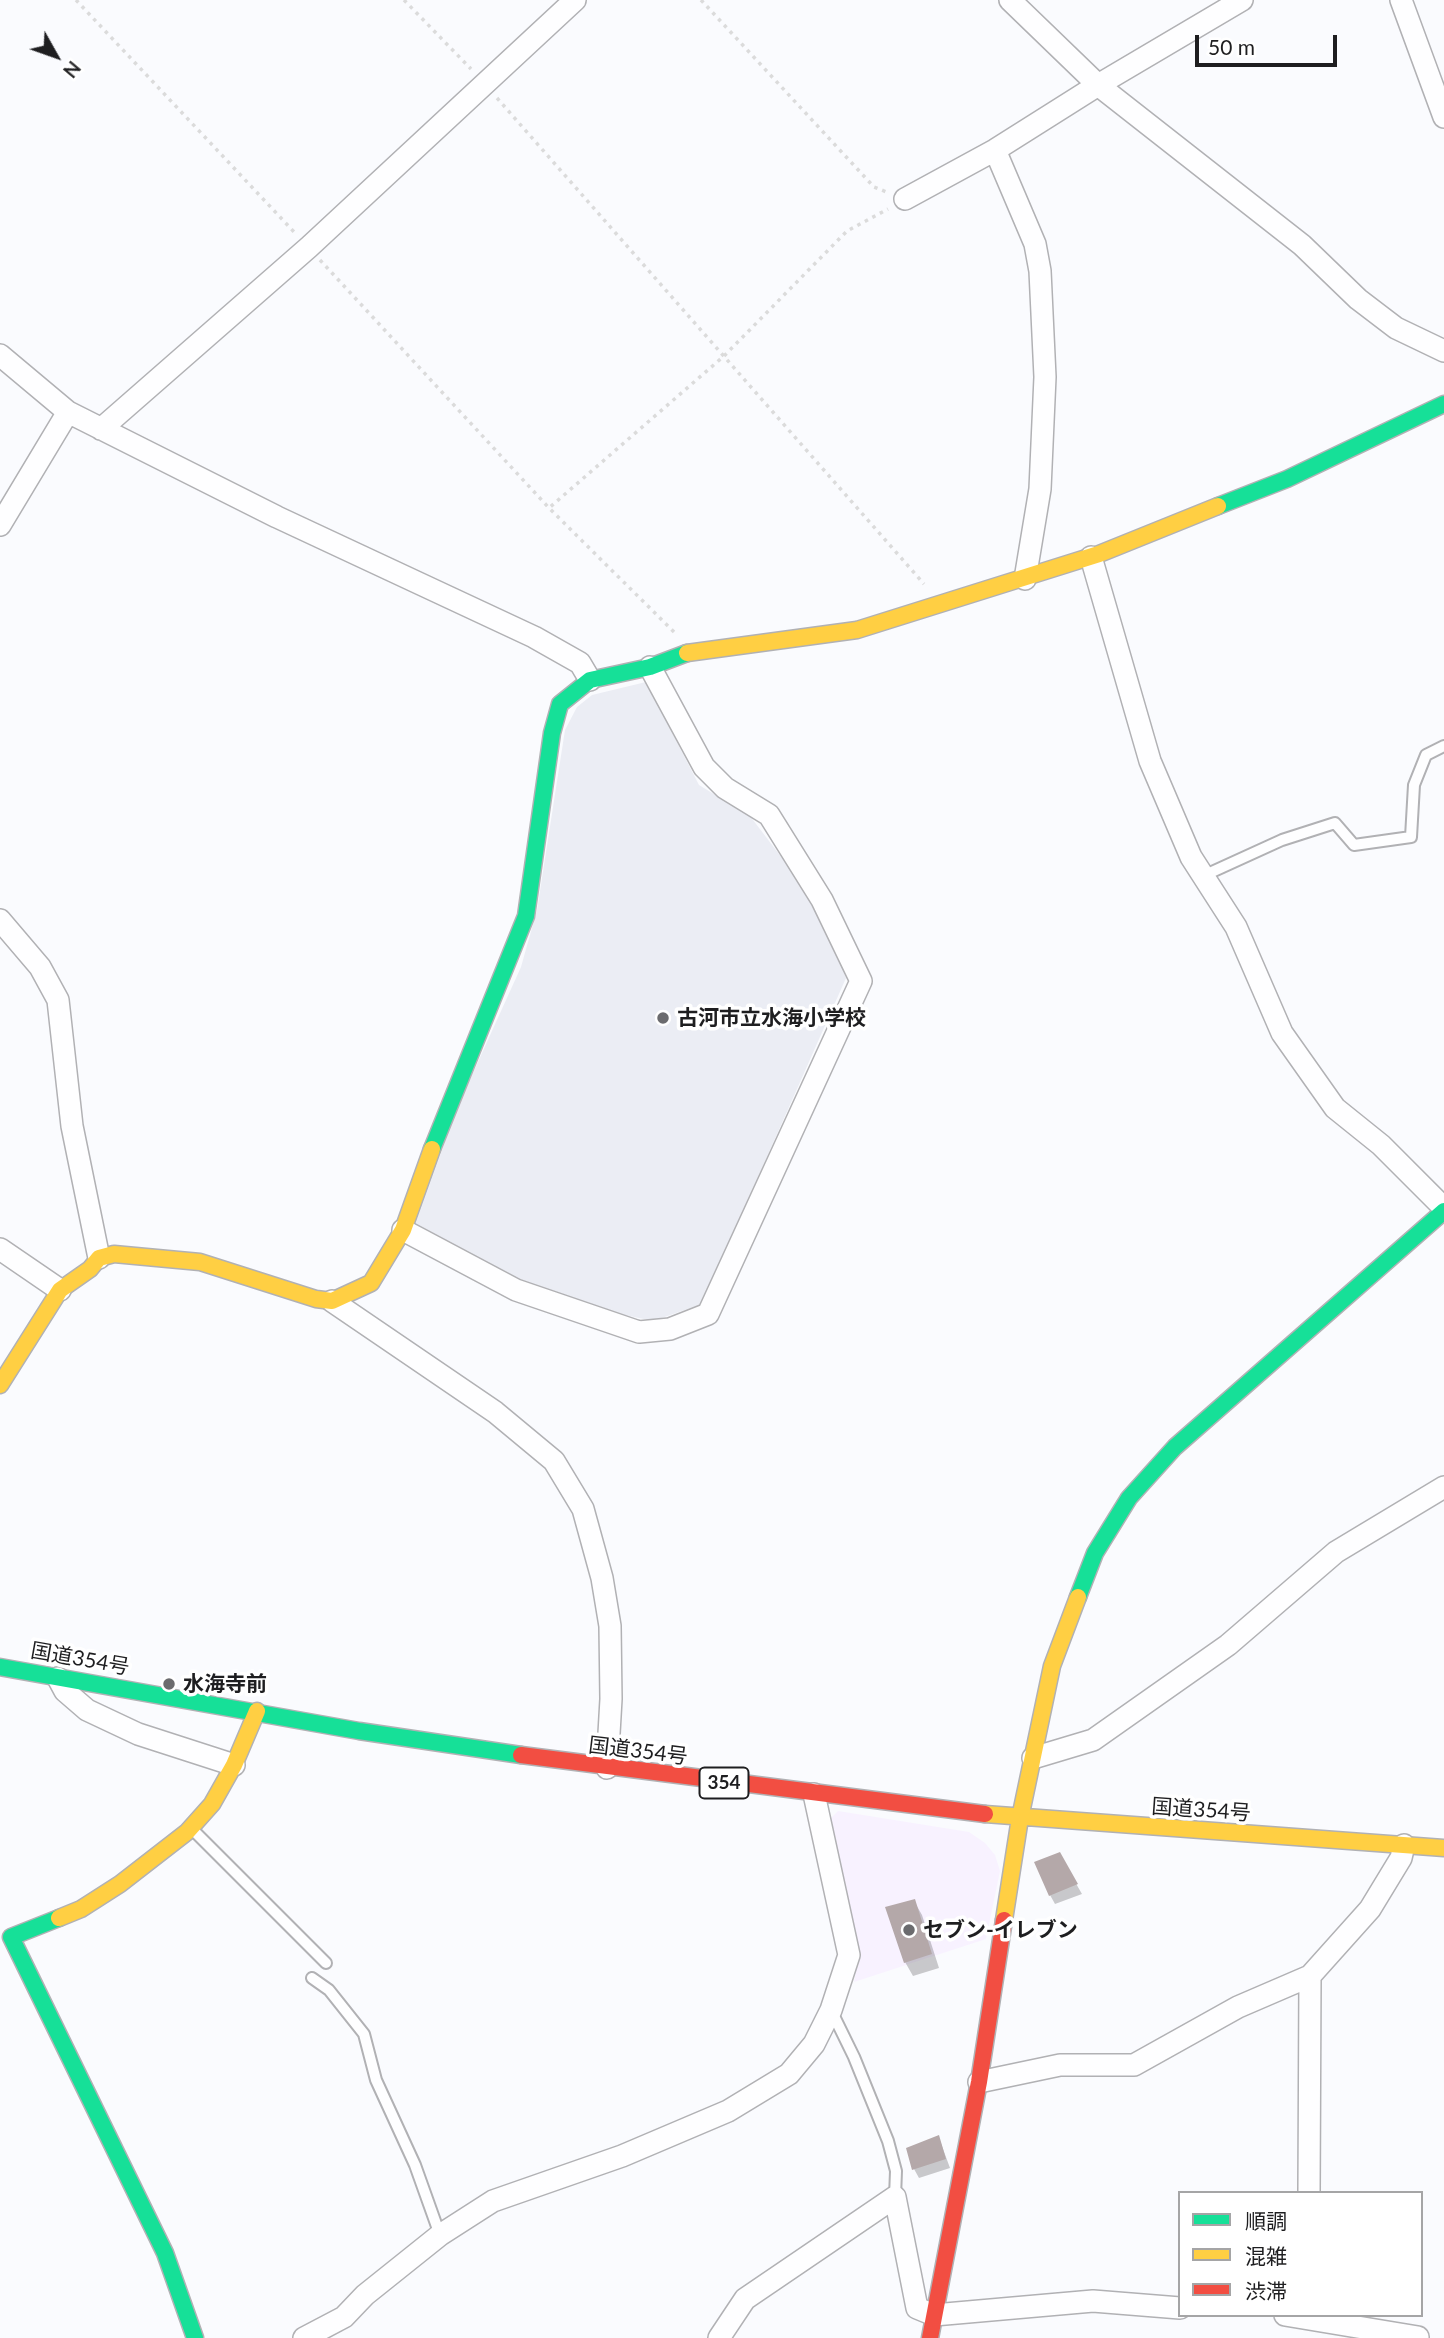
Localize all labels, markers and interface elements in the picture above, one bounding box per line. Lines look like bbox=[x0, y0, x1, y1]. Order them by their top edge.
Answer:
north arrow bbox=[21, 21, 91, 91]
scale bar bbox=[1199, 21, 1341, 65]
text: 50 m bbox=[1208, 34, 1255, 59]
text: N bbox=[59, 57, 86, 83]
place label: 古河市立水海小学校 bbox=[677, 1005, 866, 1031]
marker: 古河市立水海小学校 bbox=[655, 1010, 671, 1026]
street label: 国道354号 bbox=[29, 1638, 131, 1680]
place label: 水海寺前 bbox=[183, 1671, 267, 1697]
marker: 水海寺前 bbox=[161, 1676, 177, 1692]
street label: 国道354号 bbox=[587, 1732, 689, 1770]
road number: 354 bbox=[700, 1768, 748, 1798]
street label: 国道354号 bbox=[1150, 1794, 1252, 1826]
place label: セブン-イレブン bbox=[923, 1917, 1078, 1943]
marker: セブン-イレブン bbox=[901, 1922, 917, 1938]
legend bbox=[1178, 2191, 1423, 2317]
text: 順調 bbox=[1245, 2208, 1287, 2233]
text: 混雑 bbox=[1245, 2243, 1287, 2268]
text: 渋滞 bbox=[1245, 2278, 1287, 2303]

